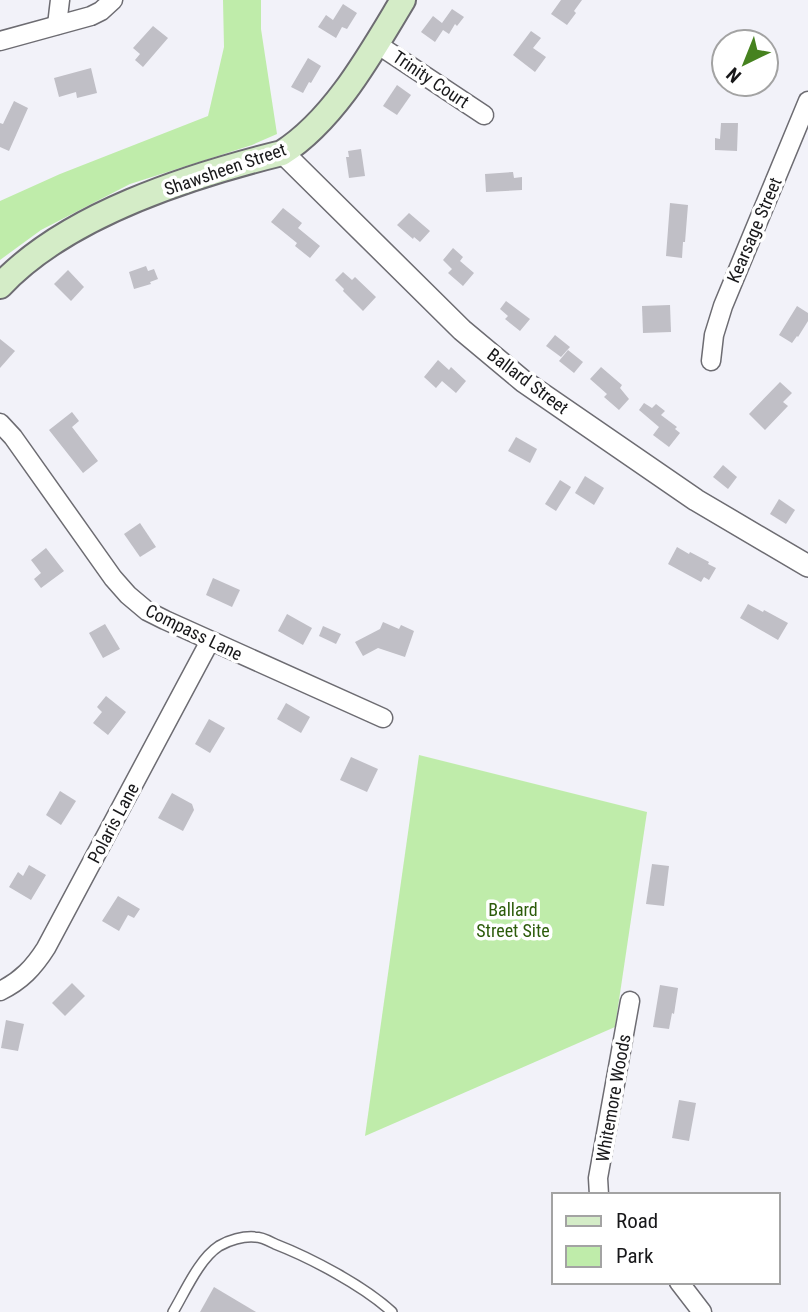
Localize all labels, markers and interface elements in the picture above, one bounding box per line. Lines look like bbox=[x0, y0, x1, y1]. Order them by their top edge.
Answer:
north arrow bbox=[710, 28, 780, 98]
street label: Trinity Court bbox=[389, 46, 473, 112]
text: N bbox=[722, 63, 746, 87]
street label: Shawsheen Street bbox=[161, 138, 289, 200]
street label: Kearsage Street bbox=[722, 174, 786, 286]
street label: Ballard Street bbox=[483, 344, 573, 418]
street label: Compass Lane bbox=[142, 600, 246, 664]
street label: Polaris Lane bbox=[83, 779, 143, 867]
park label: Ballard Street Site bbox=[476, 899, 550, 941]
street label: Whitemore Woods bbox=[591, 1032, 635, 1164]
legend bbox=[552, 1193, 780, 1284]
text: Road bbox=[616, 1209, 658, 1233]
text: Park bbox=[616, 1244, 654, 1268]

